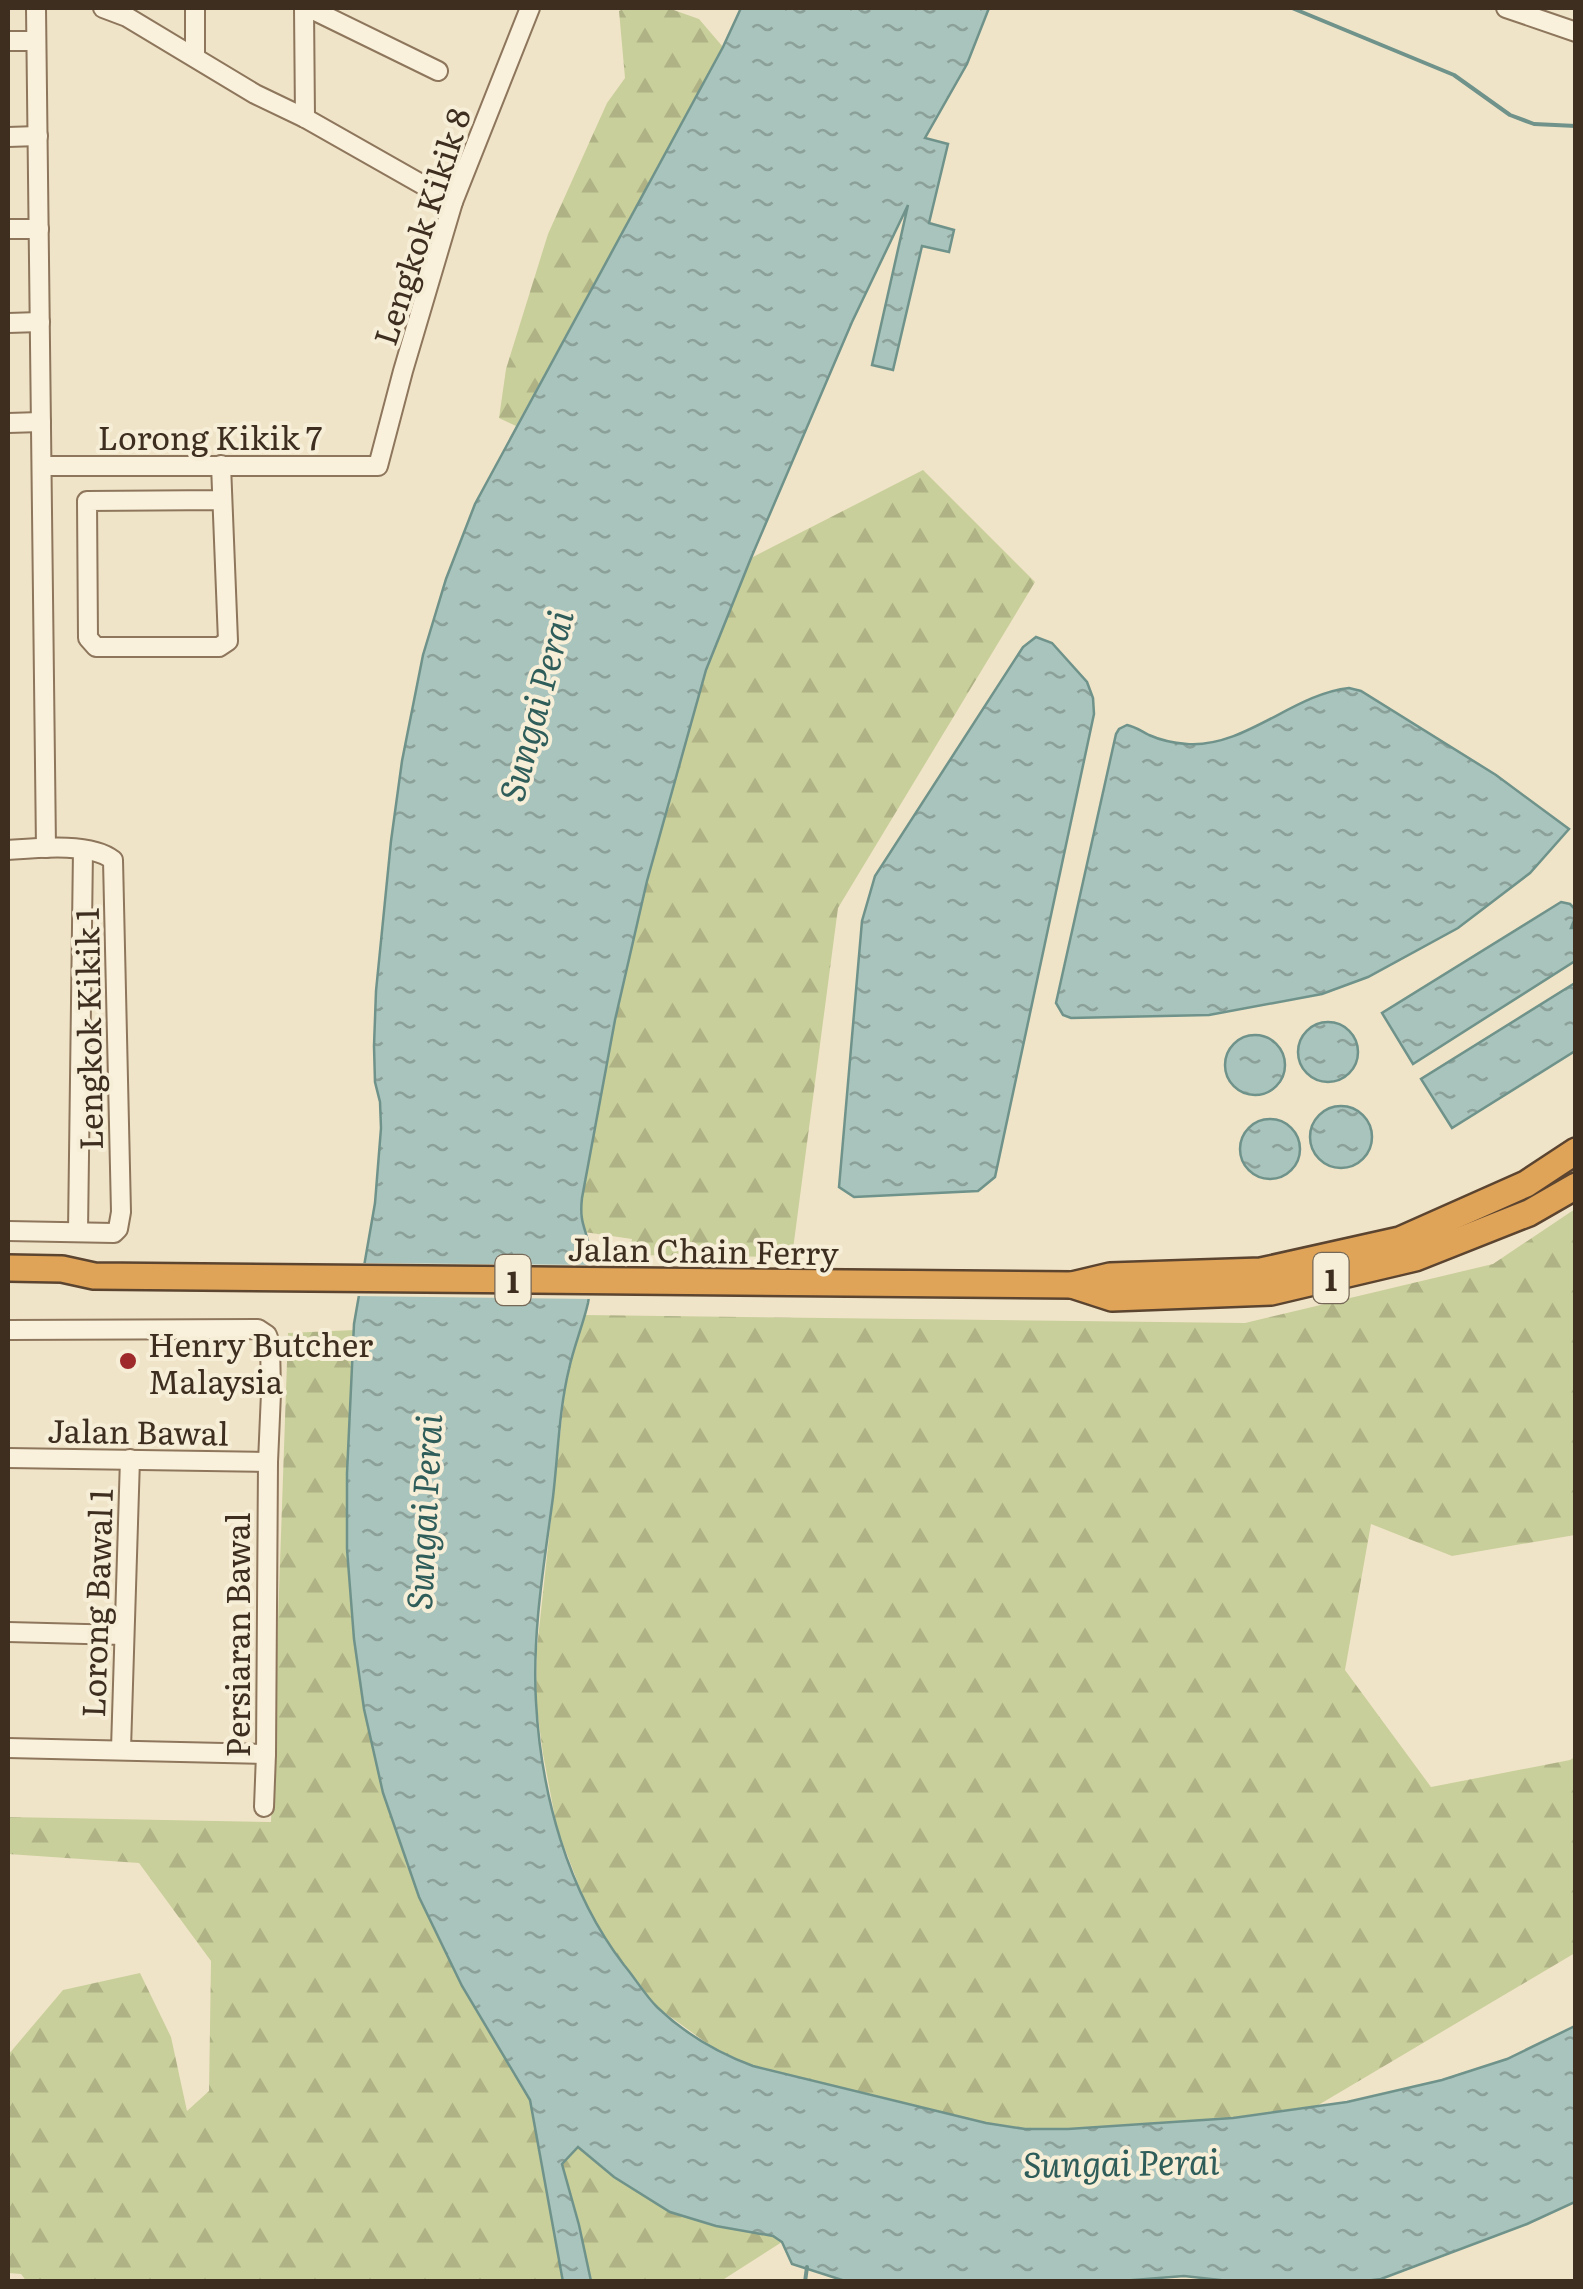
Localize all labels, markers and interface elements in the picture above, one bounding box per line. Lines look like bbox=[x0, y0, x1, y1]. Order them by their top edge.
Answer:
street label: Lengkok Kikik 8 bbox=[359, 101, 481, 351]
street label: Lorong Kikik 7 bbox=[98, 412, 322, 460]
water label: Sungai Perai bbox=[483, 603, 585, 806]
street label: Lengkok Kikik 1 bbox=[61, 907, 113, 1151]
street label: Jalan Chain Ferry bbox=[567, 1223, 840, 1275]
road number: 1 bbox=[1314, 1253, 1348, 1303]
road number: 1 bbox=[496, 1255, 530, 1305]
place label: Henry Butcher Malaysia bbox=[148, 1319, 373, 1404]
marker: Henry Butcher Malaysia bbox=[117, 1350, 139, 1372]
street label: Jalan Bawal bbox=[47, 1404, 229, 1456]
water label: Sungai Perai bbox=[391, 1412, 453, 1611]
street label: Lorong Bawal 1 bbox=[67, 1488, 123, 1718]
street label: Persiaran Bawal bbox=[212, 1513, 260, 1757]
water label: Sungai Perai bbox=[1022, 2133, 1220, 2189]

